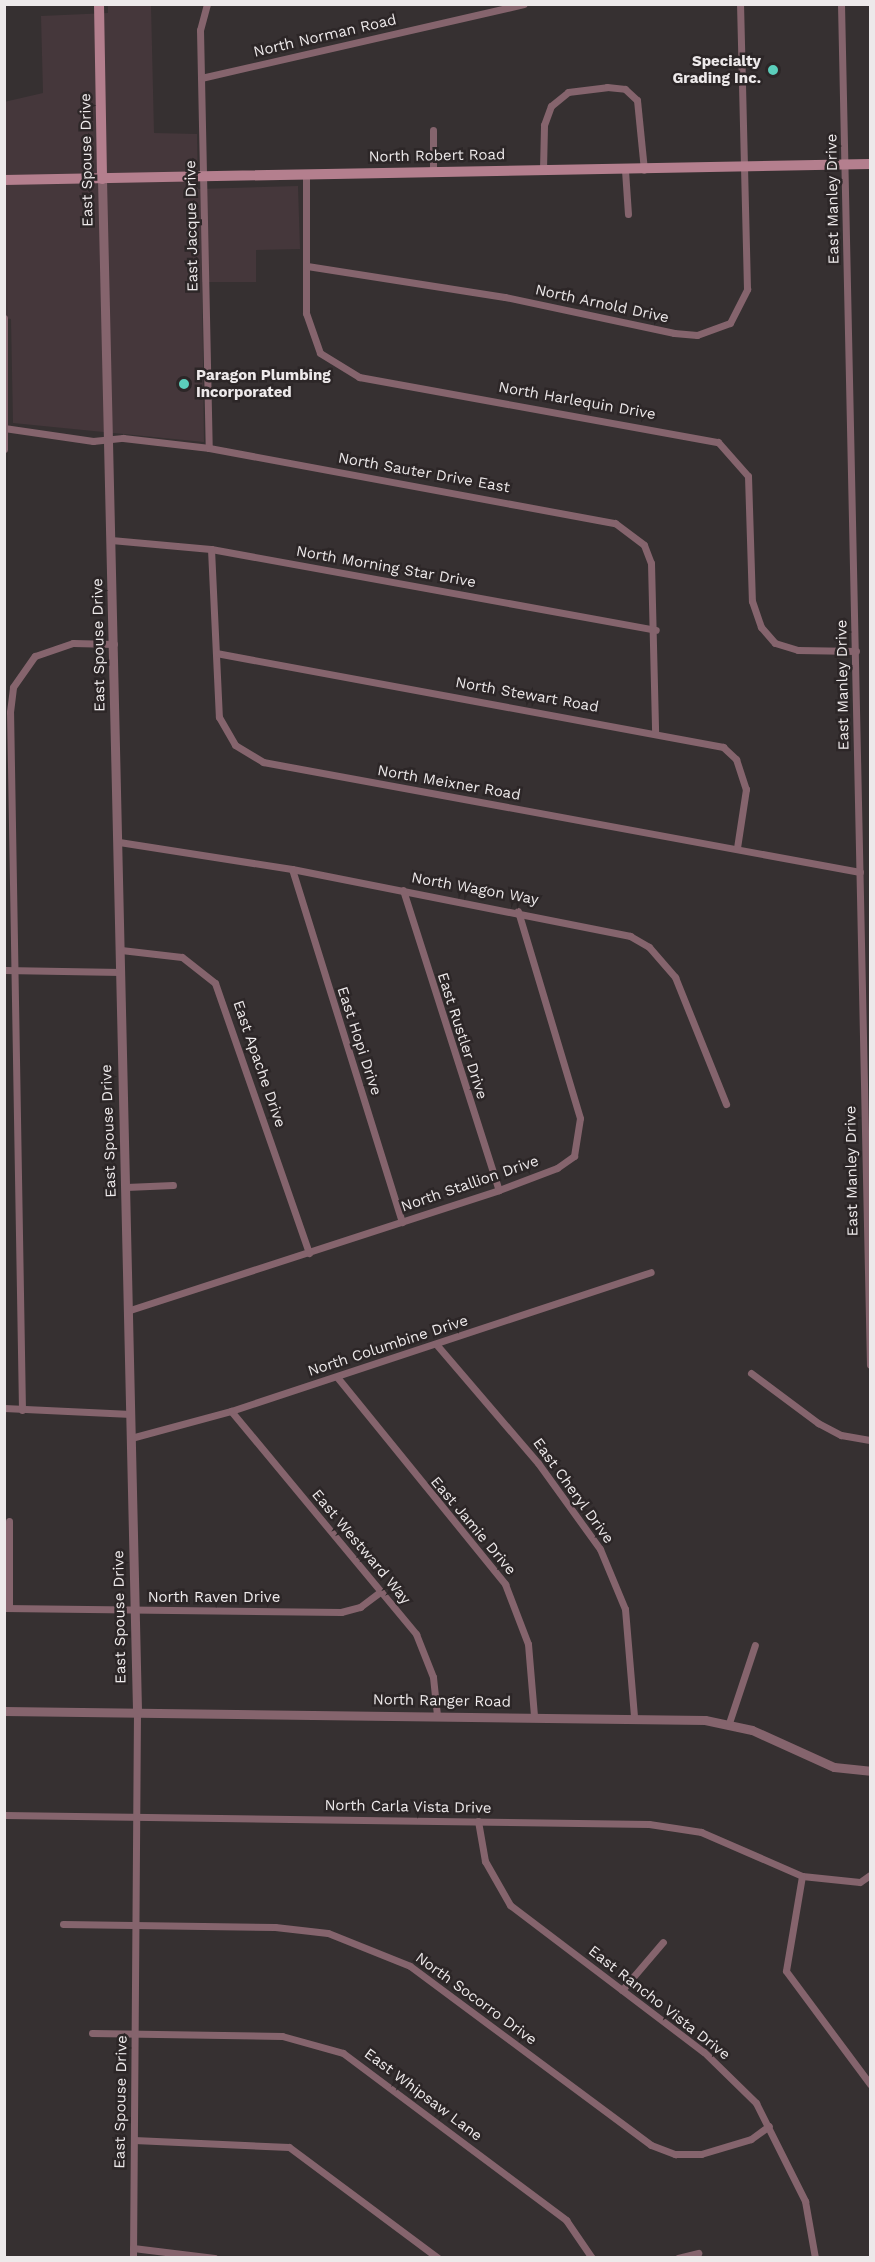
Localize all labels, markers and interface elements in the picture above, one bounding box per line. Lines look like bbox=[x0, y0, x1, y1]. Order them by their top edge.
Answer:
street label: North Norman Road bbox=[252, 11, 398, 61]
place label: Specialty Grading Inc. bbox=[673, 52, 761, 87]
marker: Specialty Grading Inc. bbox=[766, 63, 780, 77]
street label: East Spouse Drive bbox=[77, 93, 97, 227]
street label: East Manley Drive bbox=[823, 133, 843, 265]
street label: North Robert Road bbox=[368, 146, 506, 166]
street label: East Jacque Drive bbox=[182, 160, 202, 292]
street label: North Arnold Drive bbox=[533, 281, 671, 327]
place label: Paragon Plumbing Incorporated bbox=[196, 366, 331, 401]
marker: Paragon Plumbing Incorporated bbox=[177, 377, 191, 391]
street label: North Harlequin Drive bbox=[497, 378, 657, 424]
street label: North Sauter Drive East bbox=[337, 449, 511, 497]
street label: North Morning Star Drive bbox=[295, 542, 477, 592]
street label: East Spouse Drive bbox=[89, 578, 109, 712]
street label: East Manley Drive bbox=[833, 619, 853, 751]
street label: North Stewart Road bbox=[454, 674, 600, 716]
street label: North Meixner Road bbox=[376, 762, 522, 804]
street label: North Wagon Way bbox=[410, 869, 540, 909]
street label: East Rustler Drive bbox=[433, 970, 491, 1102]
street label: East Hopi Drive bbox=[333, 984, 385, 1098]
street label: East Apache Drive bbox=[229, 998, 289, 1130]
street label: East Spouse Drive bbox=[98, 1064, 120, 1198]
street label: East Manley Drive bbox=[842, 1105, 862, 1237]
street label: North Stallion Drive bbox=[399, 1152, 541, 1216]
street label: North Columbine Drive bbox=[306, 1312, 470, 1380]
street label: East Cheryl Drive bbox=[529, 1435, 617, 1547]
street label: East Jamie Drive bbox=[426, 1473, 520, 1579]
street label: East Westward Way bbox=[308, 1486, 414, 1608]
street label: East Spouse Drive bbox=[110, 1550, 130, 1684]
street label: North Raven Drive bbox=[148, 1589, 280, 1607]
street label: North Ranger Road bbox=[373, 1691, 511, 1711]
street label: North Carla Vista Drive bbox=[324, 1797, 492, 1817]
street label: East Rancho Vista Drive bbox=[584, 1942, 734, 2064]
street label: North Socorro Drive bbox=[412, 1949, 540, 2049]
street label: East Spouse Drive bbox=[111, 2035, 131, 2169]
street label: East Whipsaw Lane bbox=[360, 2045, 486, 2145]

